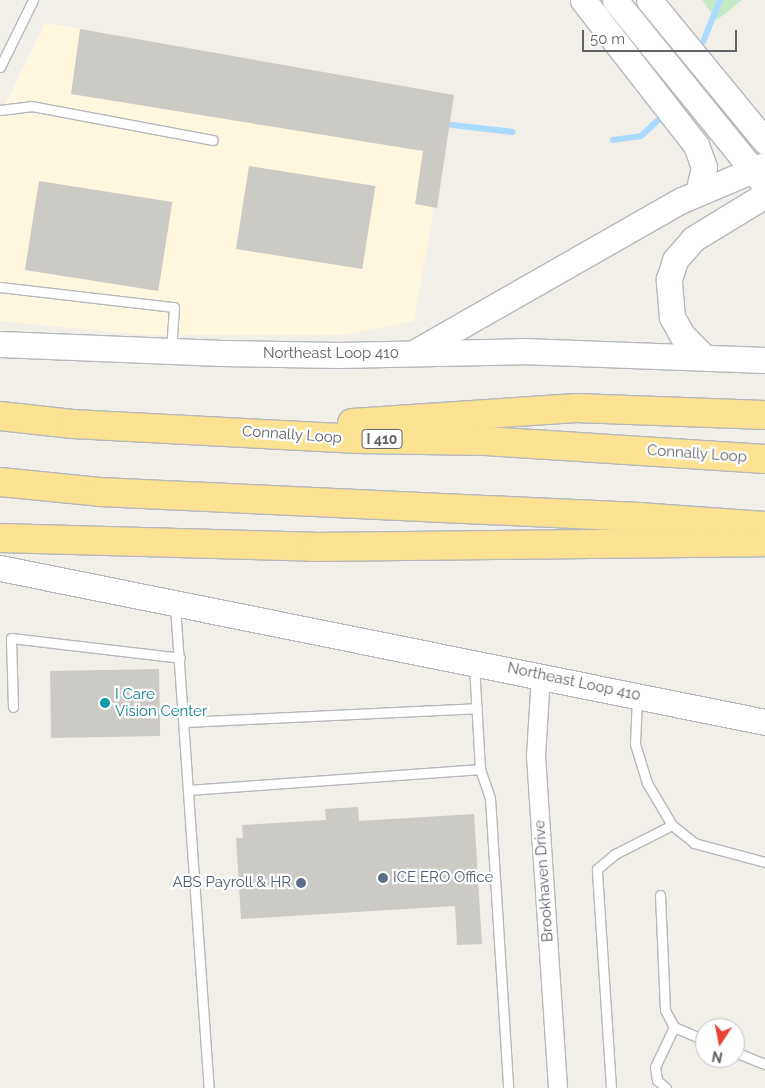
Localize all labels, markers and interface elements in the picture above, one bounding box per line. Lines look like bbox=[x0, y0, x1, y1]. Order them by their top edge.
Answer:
scale bar bbox=[585, 20, 740, 52]
text: 50 m bbox=[590, 30, 625, 48]
street label: Northeast Loop 410 bbox=[263, 345, 399, 363]
street label: Connally Loop bbox=[241, 423, 343, 447]
road number: I 410 bbox=[361, 428, 403, 450]
street label: Connally Loop bbox=[646, 442, 748, 466]
street label: Northeast Loop 410 bbox=[506, 659, 642, 705]
place label: I Care Vision Center bbox=[115, 685, 207, 720]
marker: I Care Vision Center bbox=[99, 697, 111, 709]
street label: Brookhaven Drive bbox=[531, 819, 557, 943]
place label: ICE ERO Office bbox=[393, 869, 493, 887]
marker: ICE ERO Office bbox=[377, 872, 389, 884]
place label: ABS Payroll & HR bbox=[172, 874, 291, 892]
marker: ABS Payroll & HR bbox=[295, 877, 307, 889]
north arrow bbox=[695, 1018, 745, 1068]
text: N bbox=[711, 1048, 724, 1066]

